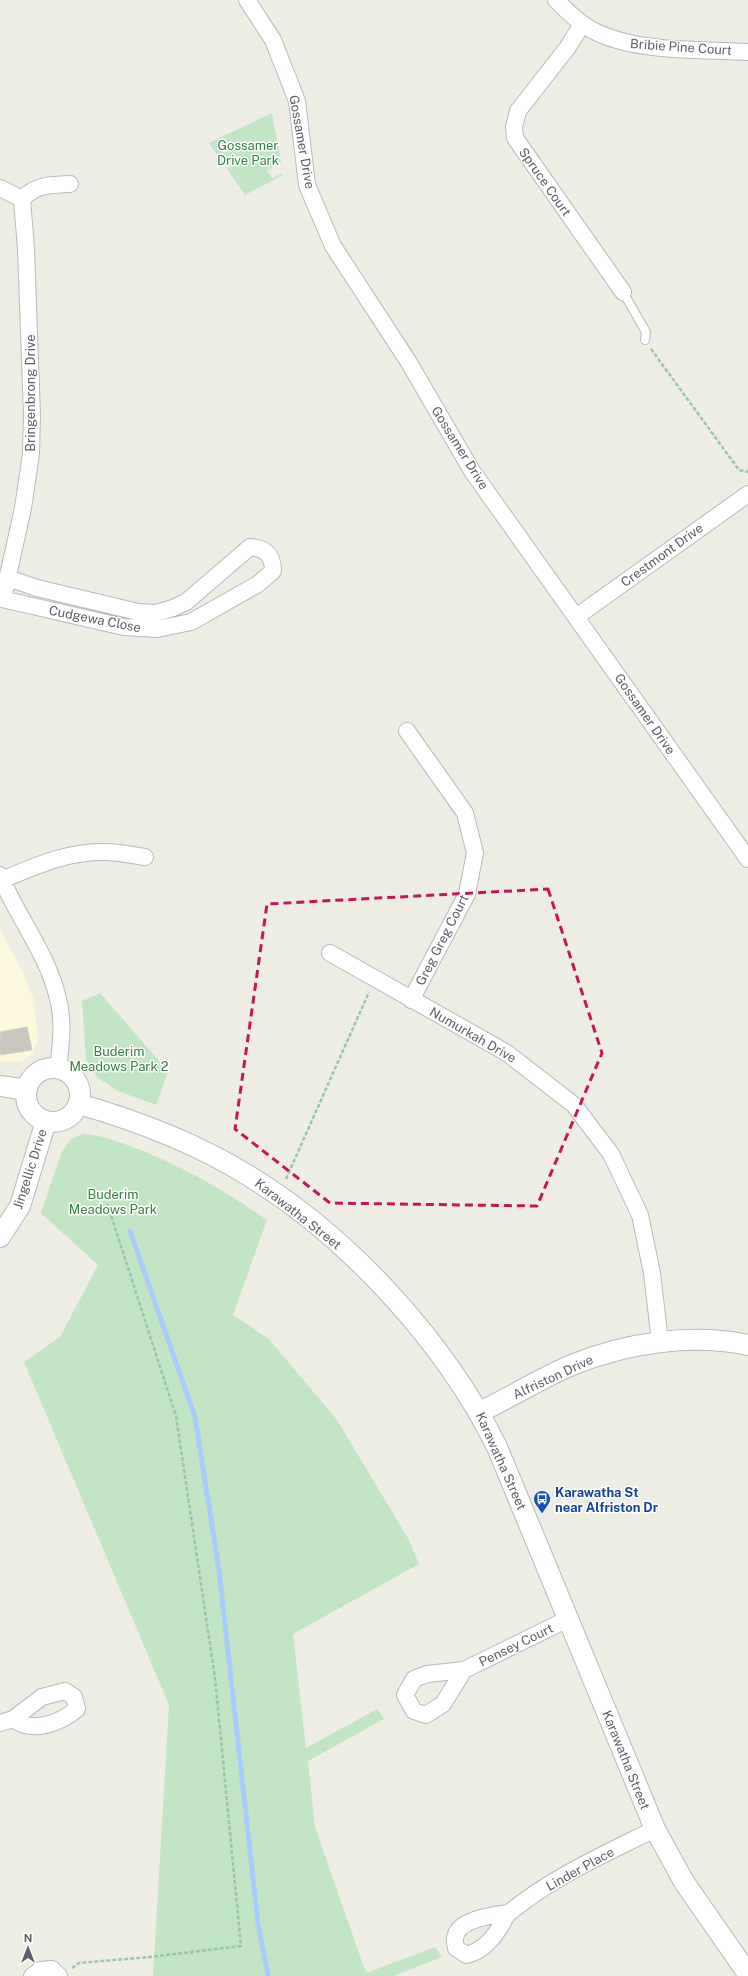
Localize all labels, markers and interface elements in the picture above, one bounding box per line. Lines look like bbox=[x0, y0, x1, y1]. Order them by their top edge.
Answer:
street label: Bribie Pine Court bbox=[630, 36, 732, 58]
street label: Gossamer Drive bbox=[286, 94, 318, 190]
park label: Gossamer Drive Park bbox=[217, 138, 279, 168]
street label: Spruce Court bbox=[516, 145, 574, 219]
street label: Bringenbrong Drive bbox=[23, 334, 38, 452]
street label: Gossamer Drive bbox=[428, 404, 492, 492]
street label: Crestmont Drive bbox=[618, 520, 706, 590]
street label: Cudgewa Close bbox=[48, 603, 142, 635]
street label: Gossamer Drive bbox=[612, 671, 678, 757]
street label: Greg Greg Court bbox=[413, 892, 471, 988]
street label: Numurkah Drive bbox=[427, 1004, 519, 1066]
park label: Buderim Meadows Park 2 bbox=[69, 1044, 169, 1074]
street label: Jingellic Drive bbox=[10, 1127, 50, 1211]
street label: Karawatha Street bbox=[252, 1176, 344, 1252]
park label: Buderim Meadows Park bbox=[69, 1187, 157, 1217]
street label: Alfriston Drive bbox=[511, 1352, 595, 1402]
street label: Karawatha Street bbox=[473, 1410, 529, 1512]
place label: Karawatha St near Alfriston Dr bbox=[555, 1485, 659, 1515]
bus stop icon: Karawatha St near Alfriston Dr bbox=[532, 1489, 552, 1514]
street label: Pensey Court bbox=[476, 1621, 556, 1669]
street label: Karawatha Street bbox=[599, 1708, 653, 1812]
street label: Linder Place bbox=[543, 1844, 617, 1894]
north arrow bbox=[8, 1928, 48, 1968]
text: N bbox=[24, 1932, 32, 1944]

